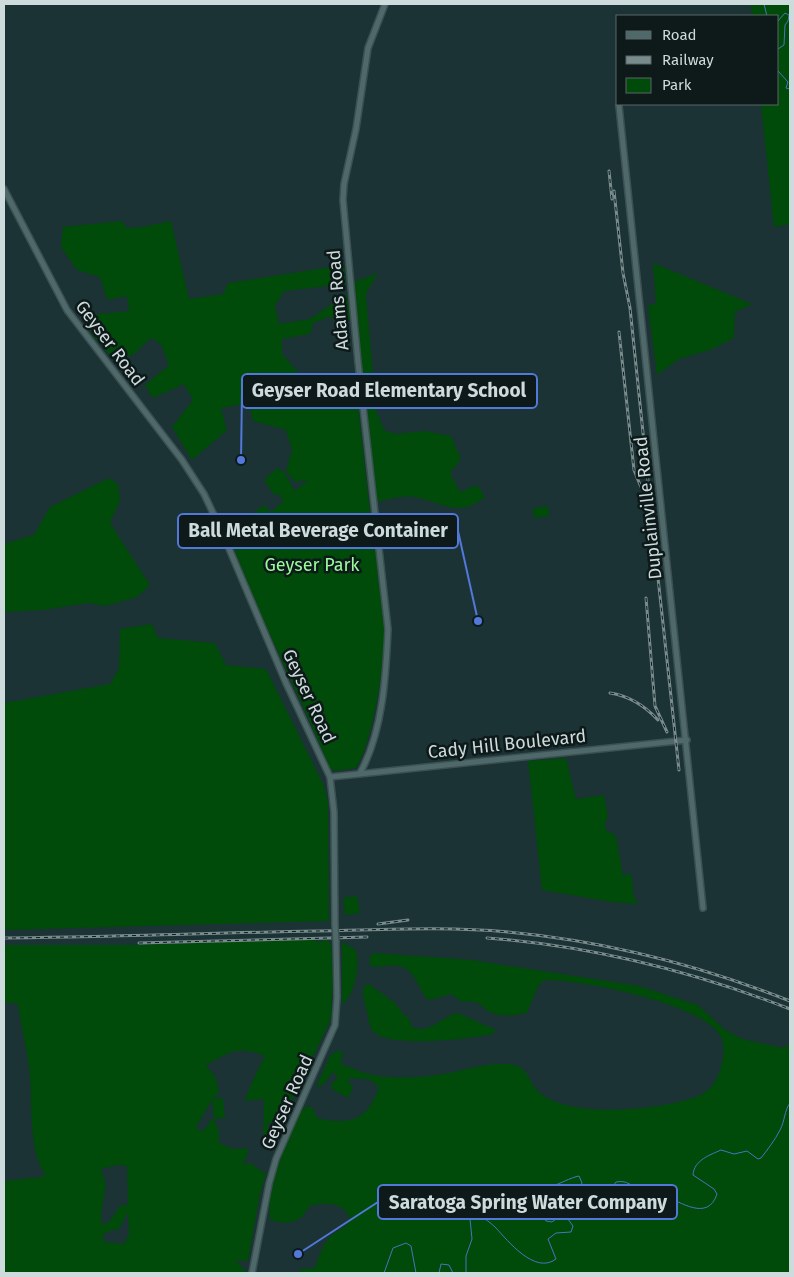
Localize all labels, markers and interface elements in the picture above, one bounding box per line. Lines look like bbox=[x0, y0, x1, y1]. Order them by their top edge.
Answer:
legend bbox=[616, 15, 779, 105]
text: Road bbox=[662, 26, 697, 44]
text: Railway bbox=[662, 51, 714, 69]
text: Park bbox=[662, 76, 692, 94]
street label: Adams Road bbox=[323, 249, 353, 351]
street label: Geyser Road bbox=[71, 296, 149, 390]
callout: Geyser Road Elementary School bbox=[242, 374, 537, 408]
text: Geyser Road Elementary School bbox=[252, 379, 527, 402]
street label: Duplainville Road bbox=[630, 435, 666, 581]
callout: Ball Metal Beverage Container bbox=[178, 514, 458, 548]
text: Ball Metal Beverage Container bbox=[188, 519, 448, 542]
park label: Geyser Park bbox=[264, 554, 360, 576]
street label: Geyser Road bbox=[278, 645, 340, 747]
street label: Cady Hill Boulevard bbox=[427, 725, 587, 763]
street label: Geyser Road bbox=[256, 1051, 318, 1153]
callout: Saratoga Spring Water Company bbox=[378, 1185, 677, 1219]
text: Saratoga Spring Water Company bbox=[389, 1191, 667, 1214]

